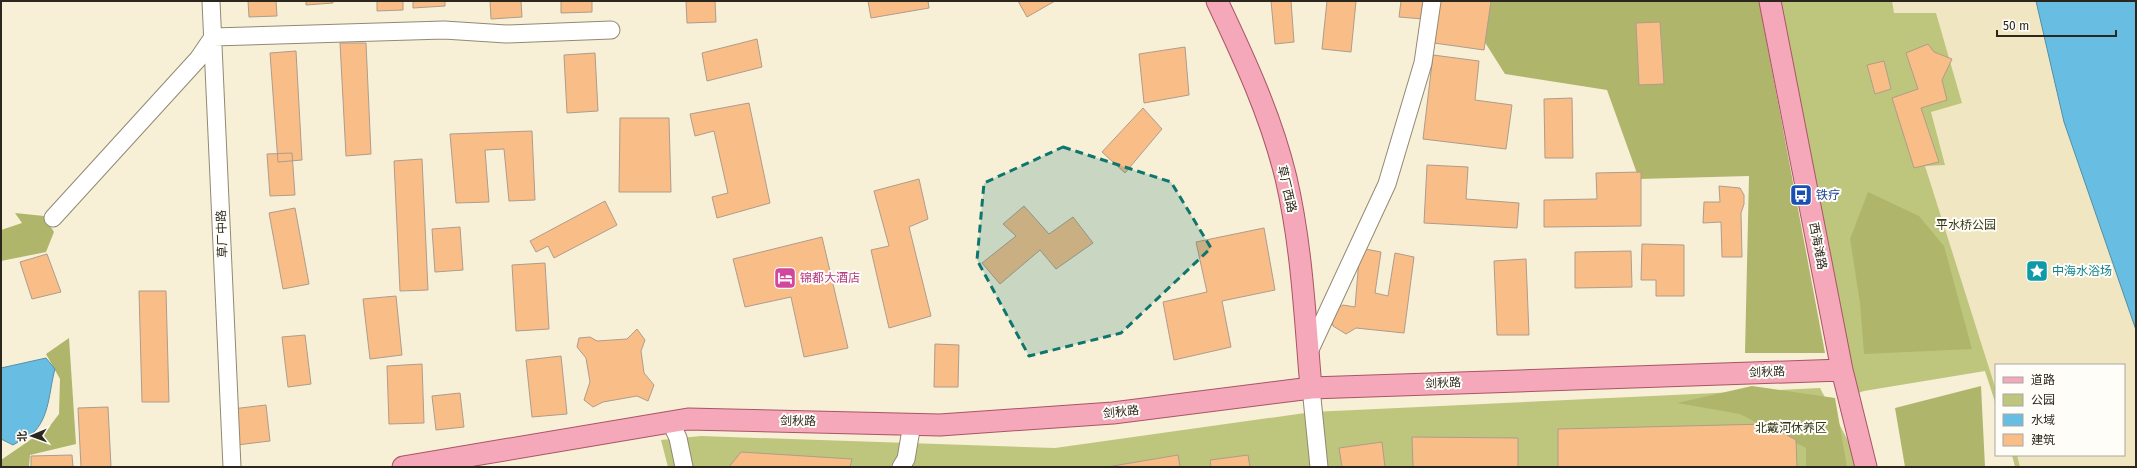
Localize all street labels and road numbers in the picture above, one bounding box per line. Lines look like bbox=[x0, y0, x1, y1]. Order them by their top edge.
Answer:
street label: 草厂西路 bbox=[1275, 164, 1299, 214]
street label: 草厂中路 bbox=[214, 210, 230, 258]
street label: 西海滩路 bbox=[1807, 221, 1829, 271]
street label: 剑秋路 bbox=[1749, 364, 1785, 380]
street label: 剑秋路 bbox=[1425, 375, 1461, 391]
street label: 剑秋路 bbox=[1102, 403, 1140, 421]
street label: 剑秋路 bbox=[780, 414, 816, 428]

